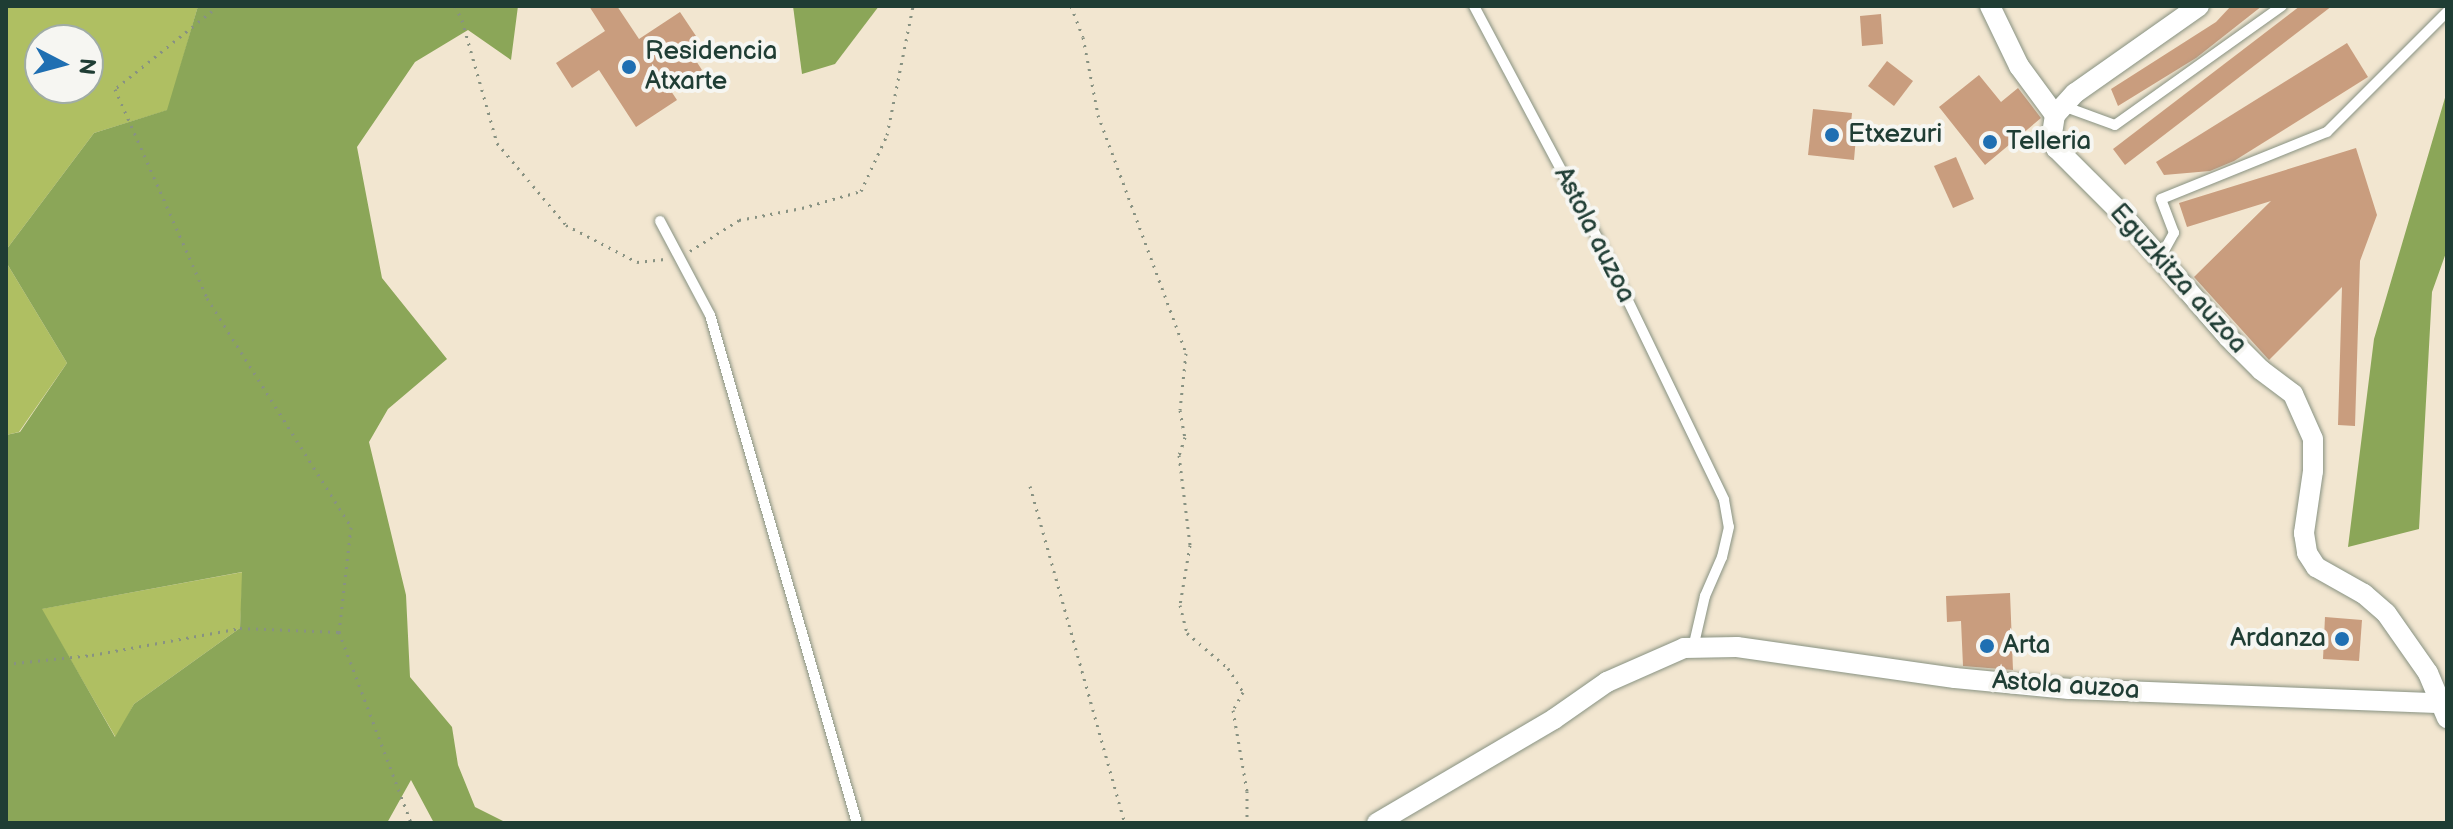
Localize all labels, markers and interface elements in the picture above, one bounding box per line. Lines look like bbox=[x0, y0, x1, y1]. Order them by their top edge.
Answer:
north arrow bbox=[24, 24, 104, 104]
place label: Residencia Atxarte bbox=[645, 36, 777, 98]
text: N bbox=[72, 57, 101, 76]
marker: Residencia Atxarte bbox=[620, 58, 638, 76]
place label: Etxezuri bbox=[1848, 119, 1942, 151]
marker: Etxezuri bbox=[1823, 126, 1841, 144]
place label: Telleria bbox=[2006, 126, 2091, 158]
marker: Telleria bbox=[1981, 133, 1999, 151]
street label: Astola auzoa bbox=[1547, 162, 1641, 308]
street label: Eguzkitza auzoa bbox=[2103, 198, 2253, 360]
place label: Ardanza bbox=[2230, 623, 2326, 655]
place label: Arta bbox=[2003, 630, 2050, 662]
marker: Ardanza bbox=[2333, 630, 2351, 648]
marker: Arta bbox=[1978, 637, 1996, 655]
street label: Astola auzoa bbox=[1991, 665, 2141, 707]

